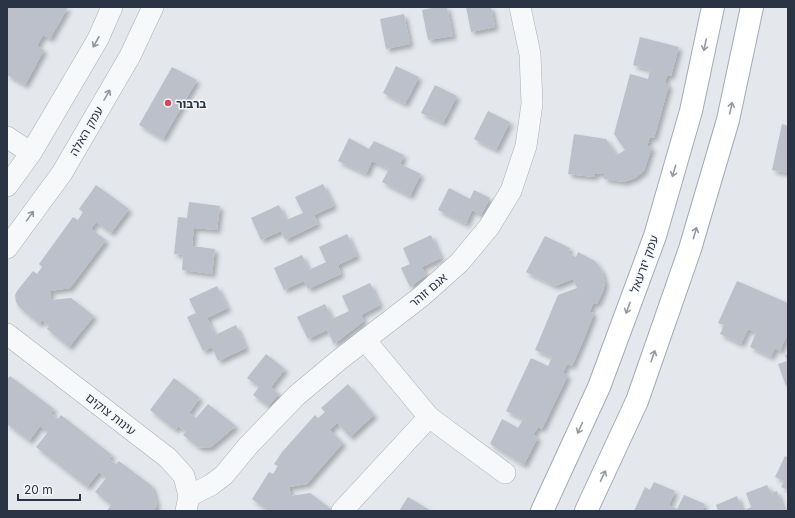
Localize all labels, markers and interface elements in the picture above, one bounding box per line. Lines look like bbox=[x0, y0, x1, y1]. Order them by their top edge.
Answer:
one-way arrow bbox=[91, 36, 99, 48]
one-way arrow bbox=[701, 38, 709, 51]
one-way arrow bbox=[104, 89, 112, 101]
place label: ברבור bbox=[176, 96, 206, 111]
marker: ברבור bbox=[163, 98, 173, 108]
one-way arrow bbox=[727, 102, 735, 115]
street label: עמק האלה bbox=[66, 104, 106, 158]
one-way arrow bbox=[670, 164, 677, 177]
one-way arrow bbox=[26, 211, 34, 222]
one-way arrow bbox=[692, 227, 699, 240]
street label: עמק יזרעאל bbox=[627, 233, 661, 295]
street label: אגם זוהר bbox=[406, 270, 450, 310]
one-way arrow bbox=[624, 301, 632, 313]
one-way arrow bbox=[649, 350, 657, 362]
street label: עינות צוקים bbox=[83, 390, 139, 438]
one-way arrow bbox=[576, 422, 583, 434]
one-way arrow bbox=[599, 470, 607, 482]
scale bar bbox=[18, 476, 80, 502]
text: 20 m bbox=[24, 482, 53, 497]

